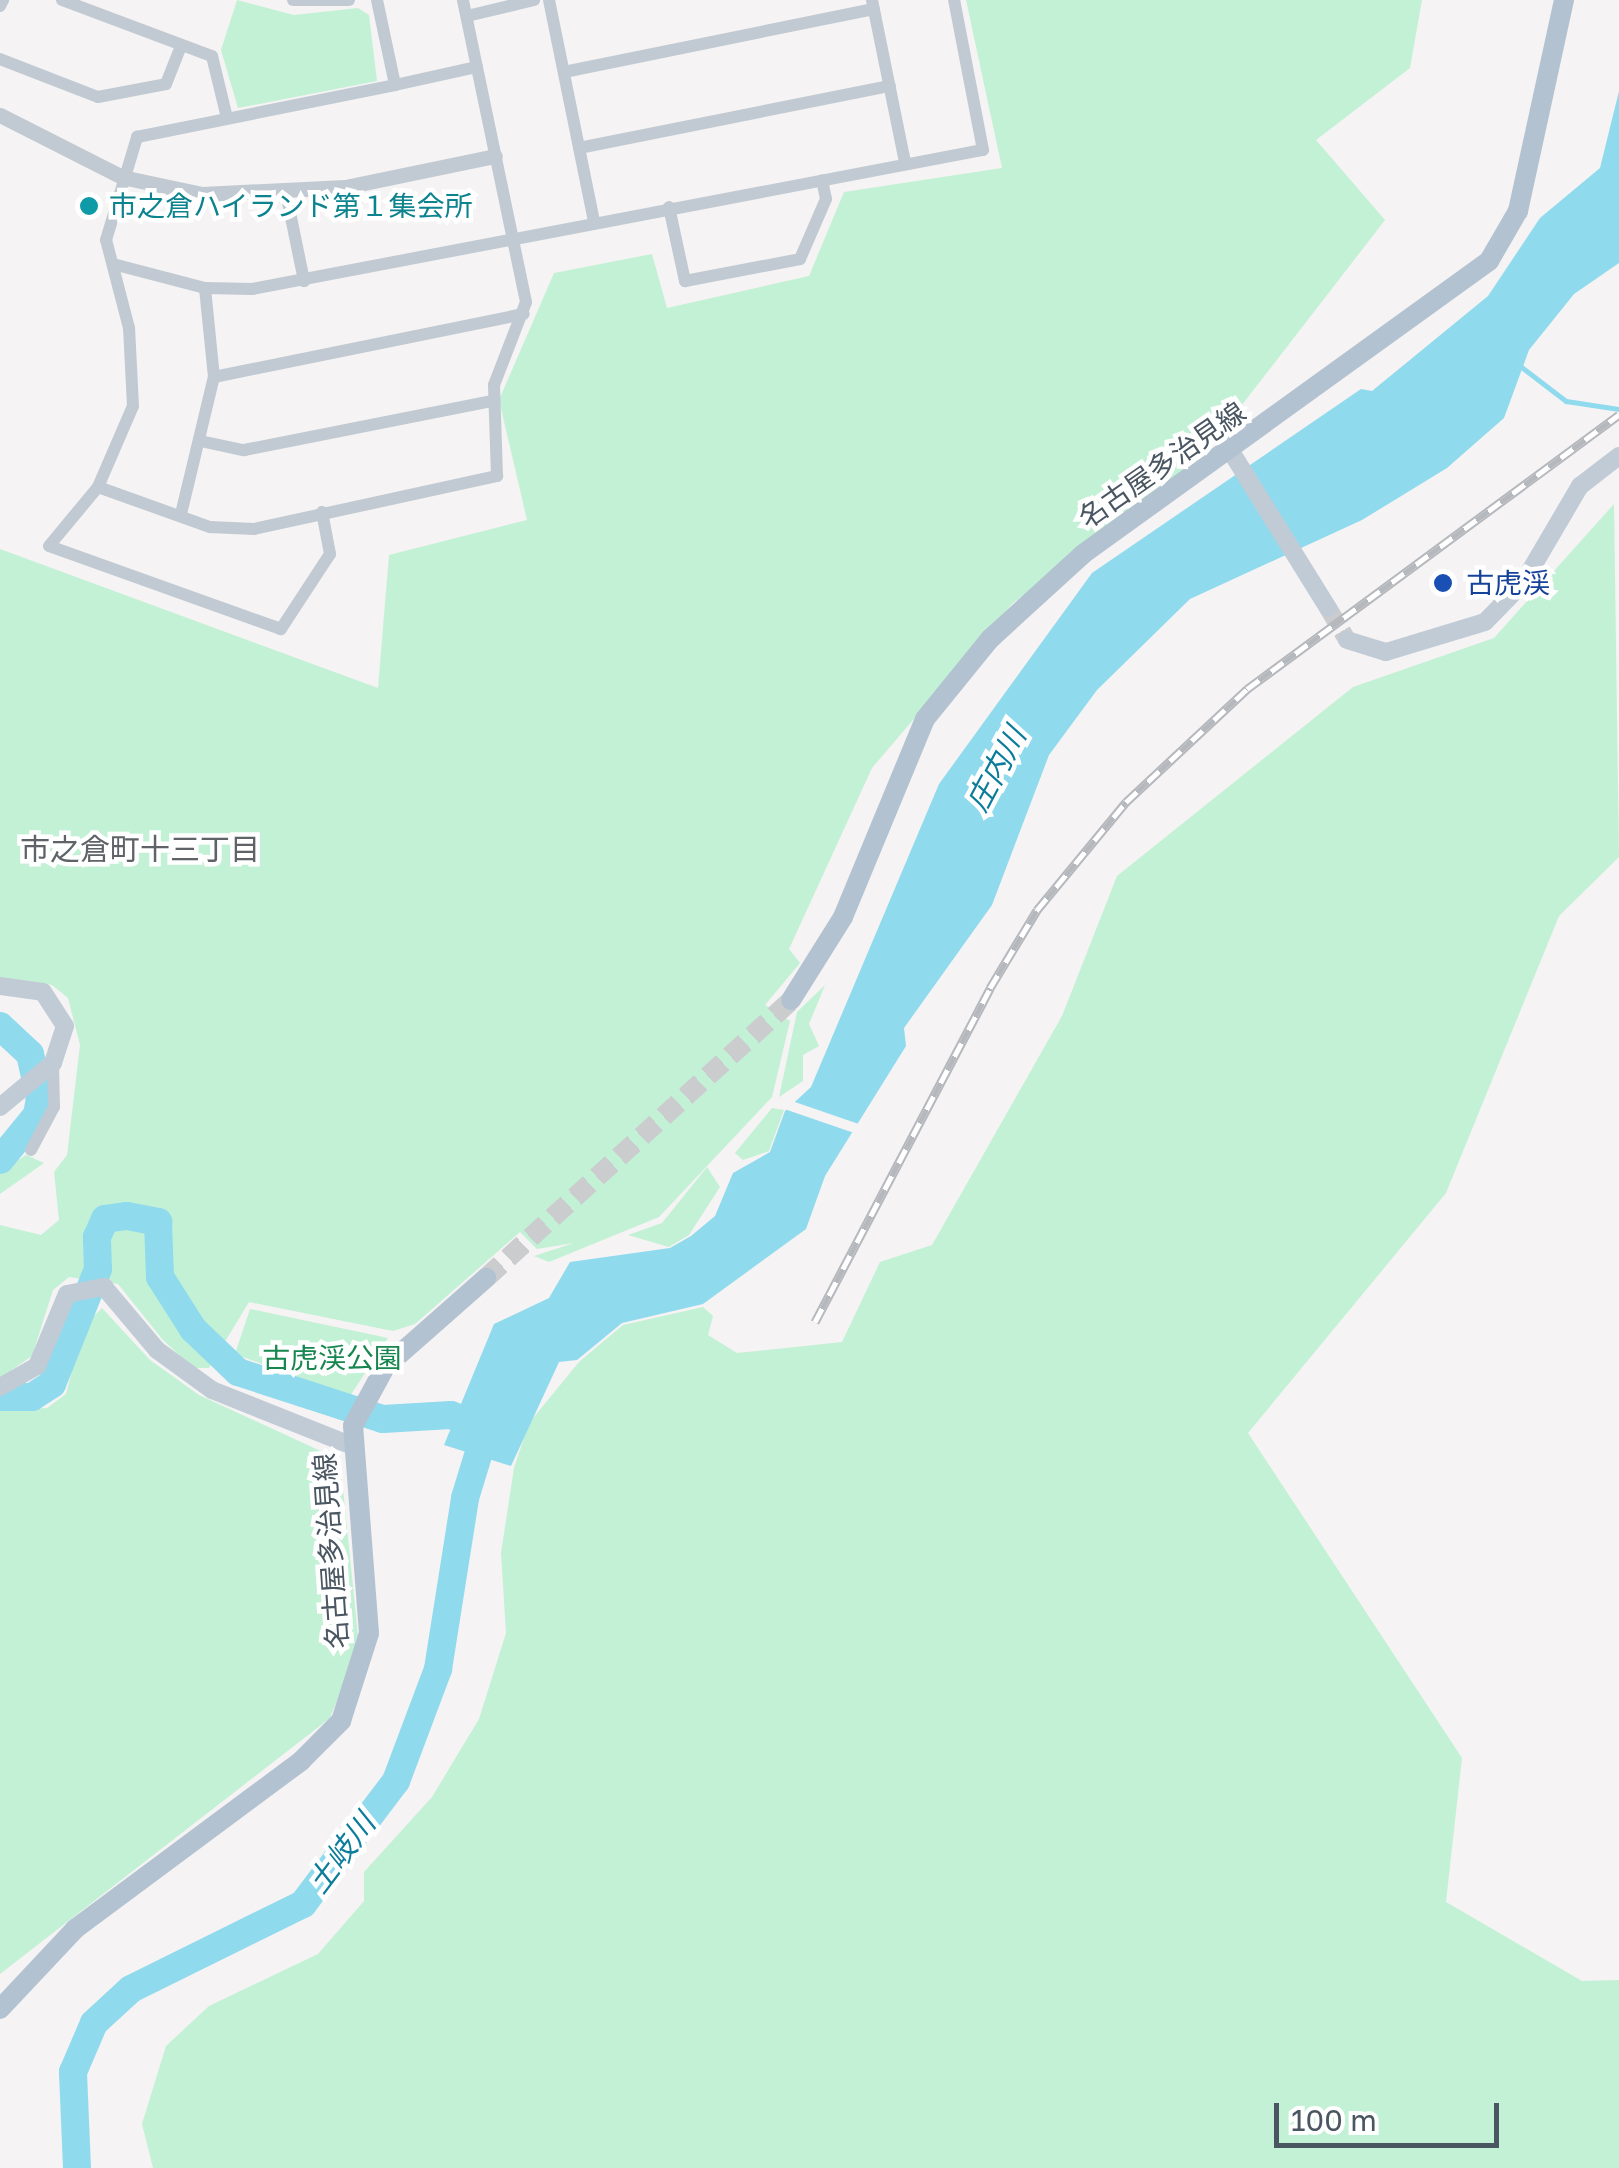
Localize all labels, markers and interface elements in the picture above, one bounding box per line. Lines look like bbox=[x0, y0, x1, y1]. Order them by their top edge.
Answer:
place label: 市之倉ハイランド第１集会所 bbox=[109, 189, 473, 223]
marker: 市之倉ハイランド第１集会所 bbox=[78, 195, 100, 217]
street label: 名古屋多治見線 bbox=[1072, 395, 1252, 535]
place label: 古虎渓 bbox=[1466, 566, 1550, 600]
marker: 古虎渓 bbox=[1430, 570, 1456, 596]
water label: 庄内川 bbox=[959, 721, 1033, 817]
district label: 市之倉町十三丁目 bbox=[20, 831, 260, 867]
park label: 古虎渓公園 bbox=[262, 1341, 402, 1375]
street label: 名古屋多治見線 bbox=[307, 1452, 355, 1650]
water label: 土岐川 bbox=[300, 1806, 382, 1900]
scale bar bbox=[1279, 2083, 1504, 2145]
text: 100 m bbox=[1291, 2102, 1377, 2138]

